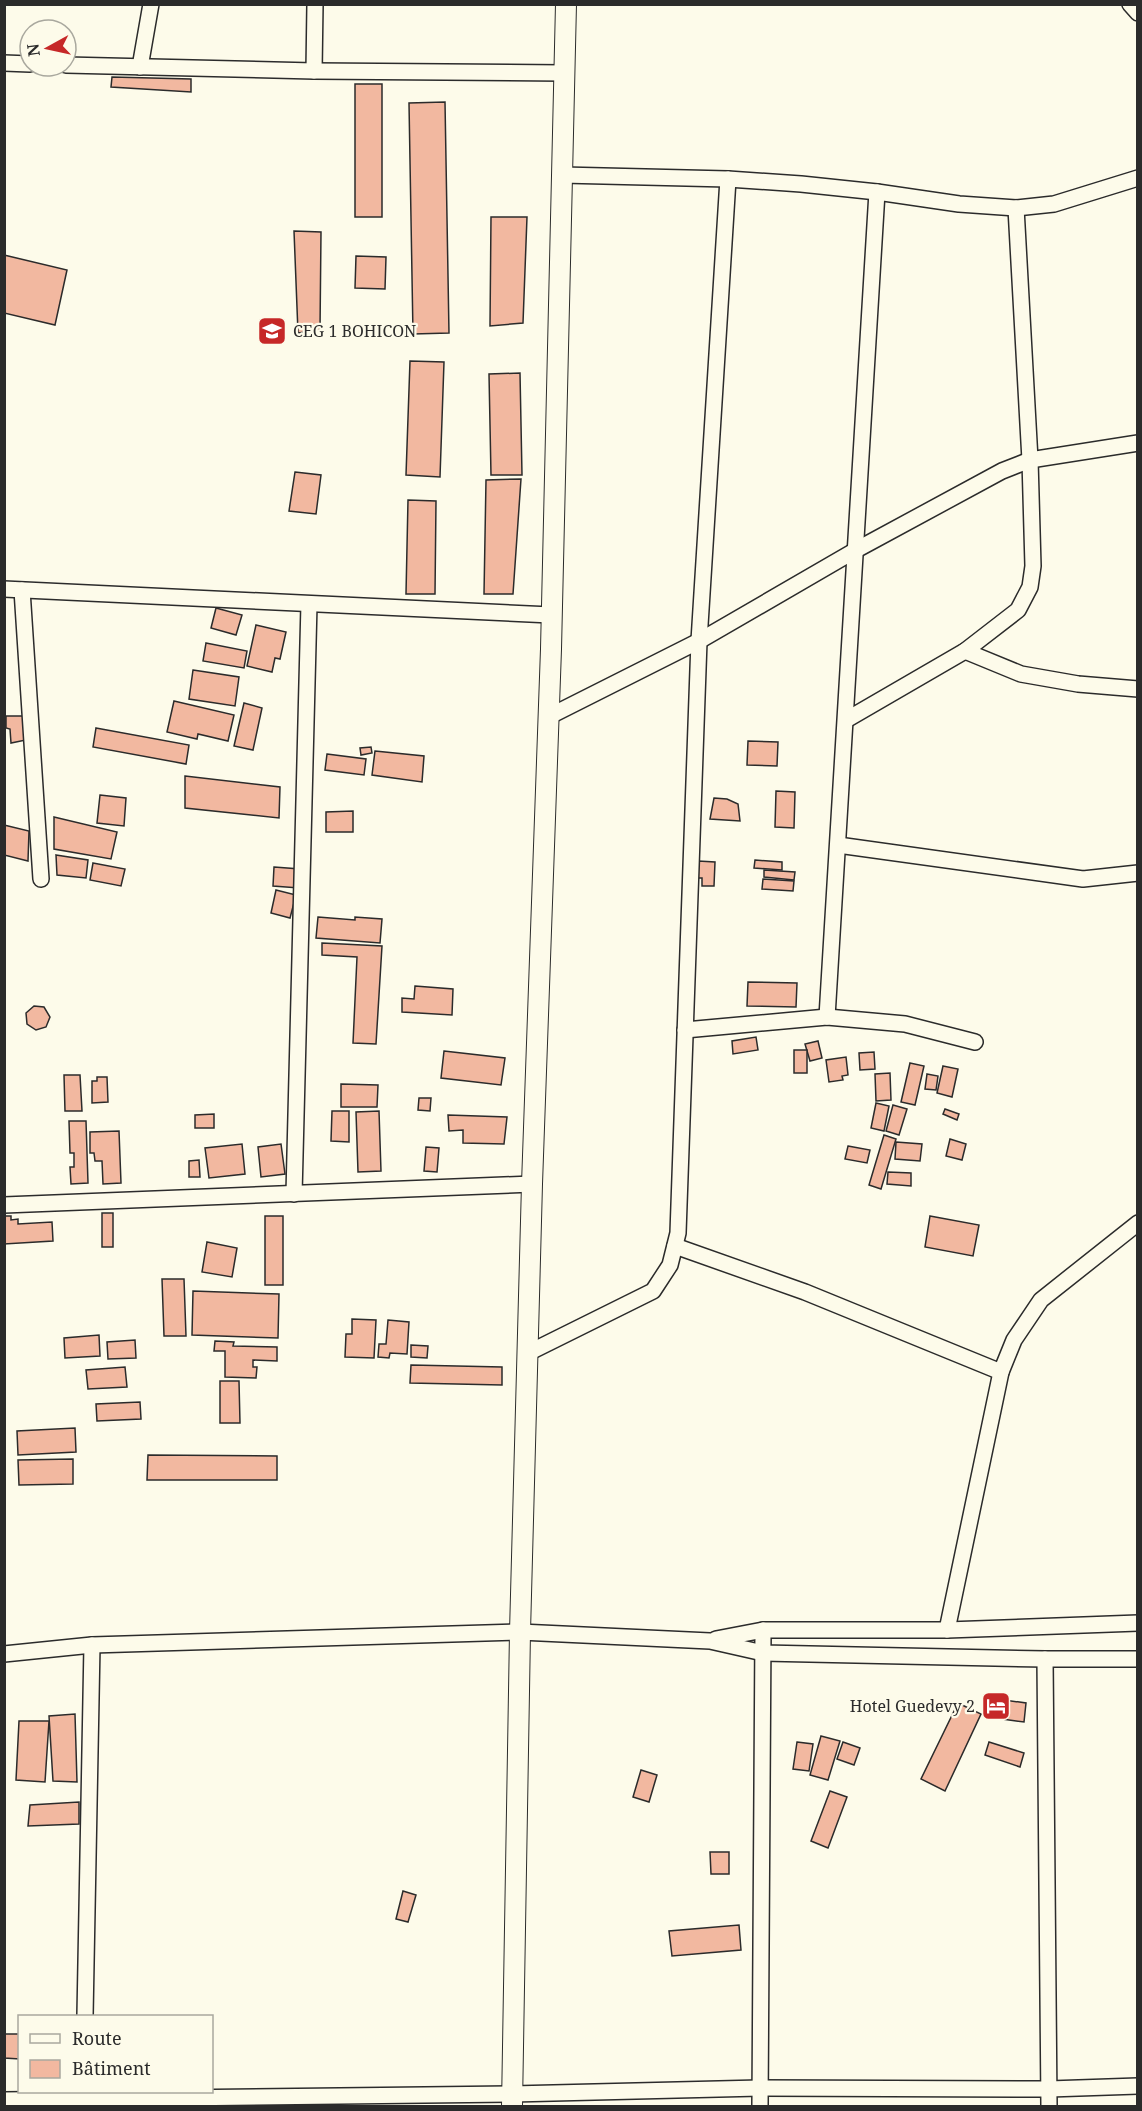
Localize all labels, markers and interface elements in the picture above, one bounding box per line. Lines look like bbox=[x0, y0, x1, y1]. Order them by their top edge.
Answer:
north arrow bbox=[18, 18, 78, 78]
text: N bbox=[21, 42, 45, 58]
school or university icon: CEG 1 BOHICON bbox=[256, 315, 288, 347]
place label: CEG 1 BOHICON bbox=[293, 320, 416, 342]
hotel icon: Hotel Guedevy 2 bbox=[980, 1690, 1012, 1722]
place label: Hotel Guedevy 2 bbox=[850, 1695, 975, 1717]
legend bbox=[18, 2015, 213, 2093]
text: Route bbox=[72, 2026, 122, 2050]
text: Bâtiment bbox=[72, 2056, 151, 2080]

